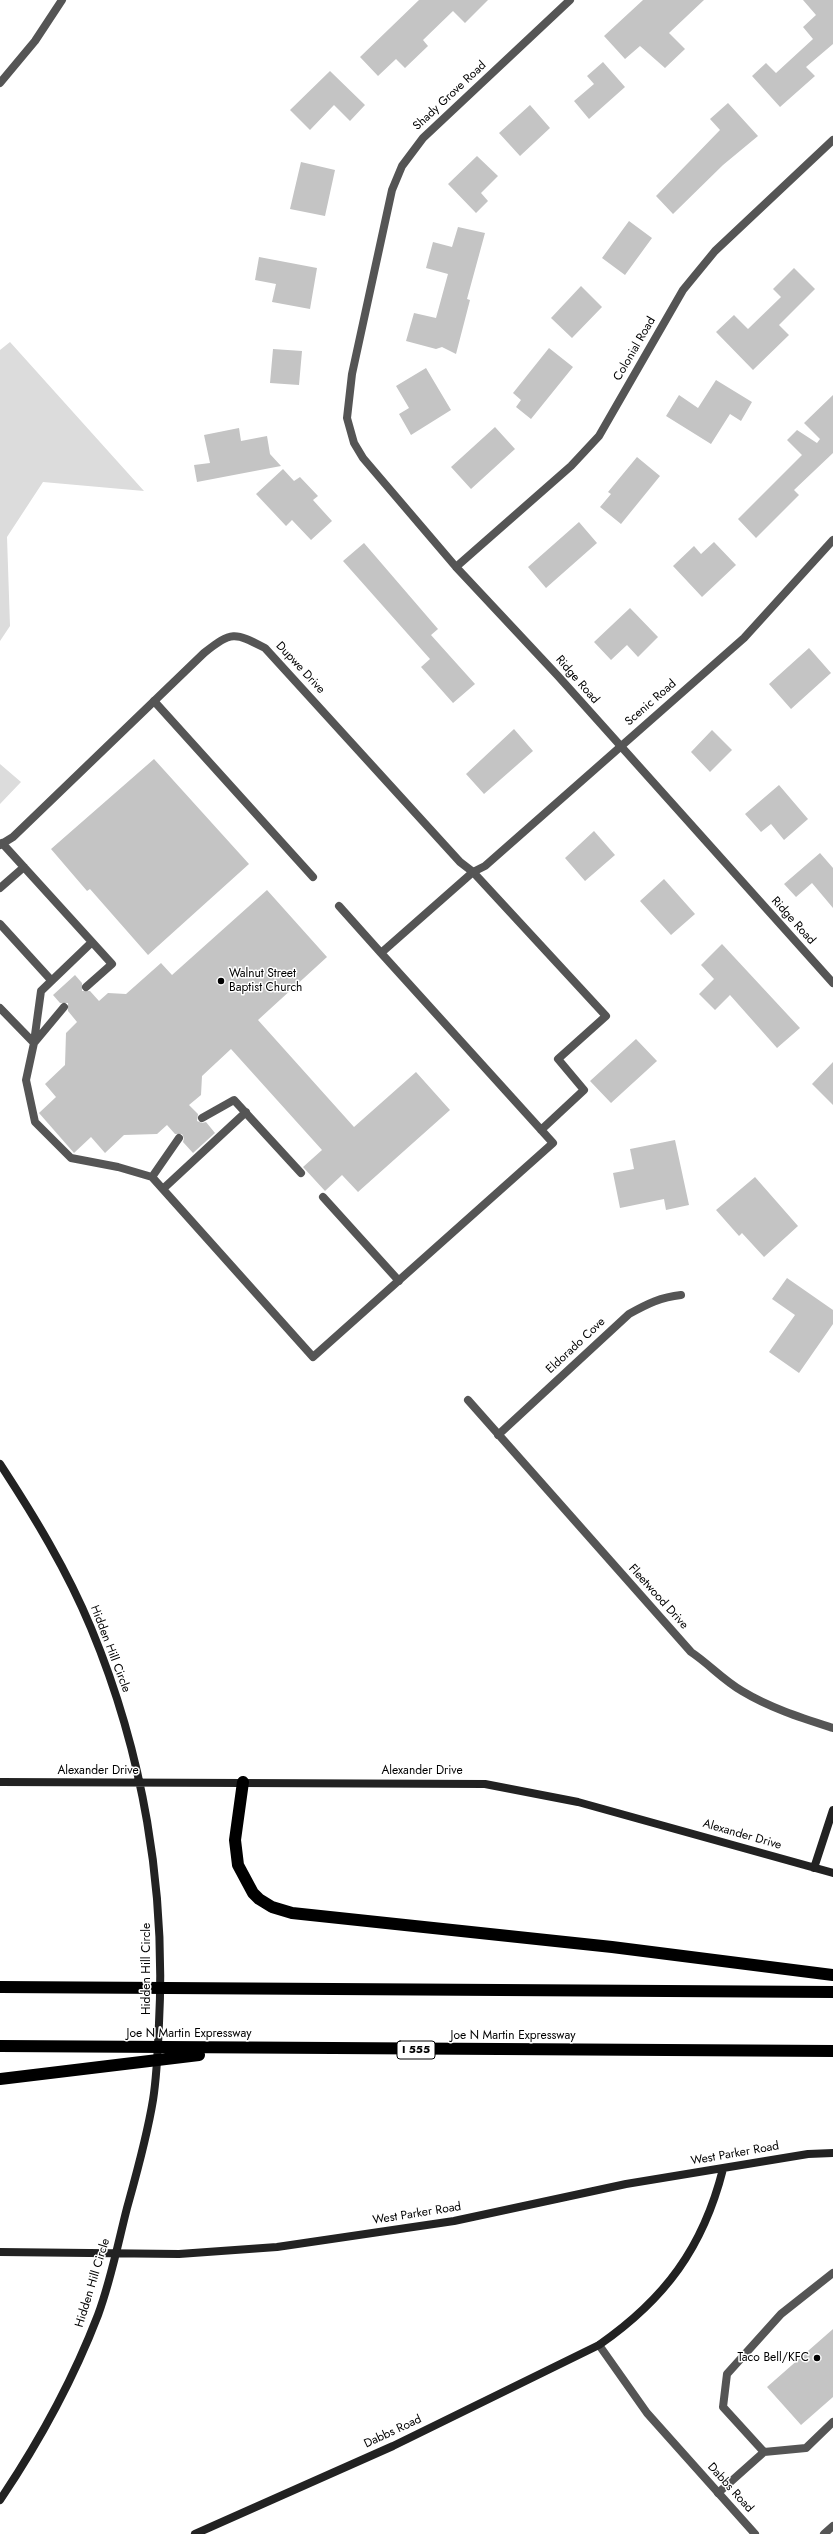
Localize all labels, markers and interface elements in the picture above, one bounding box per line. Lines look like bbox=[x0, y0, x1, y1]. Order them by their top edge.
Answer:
street label: Shady Grove Road bbox=[410, 58, 490, 134]
street label: Colonial Road bbox=[611, 314, 659, 384]
street label: Dupwe Drive bbox=[272, 639, 328, 697]
street label: Ridge Road bbox=[552, 653, 602, 707]
street label: Scenic Road bbox=[622, 677, 680, 729]
street label: Ridge Road bbox=[768, 894, 818, 948]
place label: Walnut Street Baptist Church bbox=[229, 967, 302, 995]
marker: Walnut Street Baptist Church bbox=[216, 976, 226, 986]
street label: Eldorado Cove bbox=[543, 1315, 609, 1377]
street label: Fleetwood Drive bbox=[625, 1562, 691, 1632]
street label: Hidden Hill Circle bbox=[87, 1603, 133, 1695]
street label: Alexander Drive bbox=[57, 1764, 139, 1778]
street label: Alexander Drive bbox=[381, 1764, 463, 1778]
street label: Alexander Drive bbox=[701, 1817, 783, 1853]
street label: Hidden Hill Circle bbox=[140, 1923, 154, 2015]
street label: Joe N Martin Expressway bbox=[127, 2027, 251, 2041]
street label: Joe N Martin Expressway bbox=[451, 2029, 575, 2043]
road number: I 555 bbox=[397, 2041, 435, 2059]
street label: West Parker Road bbox=[690, 2139, 780, 2169]
street label: West Parker Road bbox=[372, 2200, 462, 2228]
street label: Hidden Hill Circle bbox=[73, 2237, 113, 2329]
place label: Taco Bell/KFC bbox=[737, 2351, 809, 2365]
marker: Taco Bell/KFC bbox=[812, 2353, 822, 2363]
street label: Dabbs Road bbox=[362, 2412, 424, 2452]
street label: Dabbs Road bbox=[704, 2460, 756, 2516]

